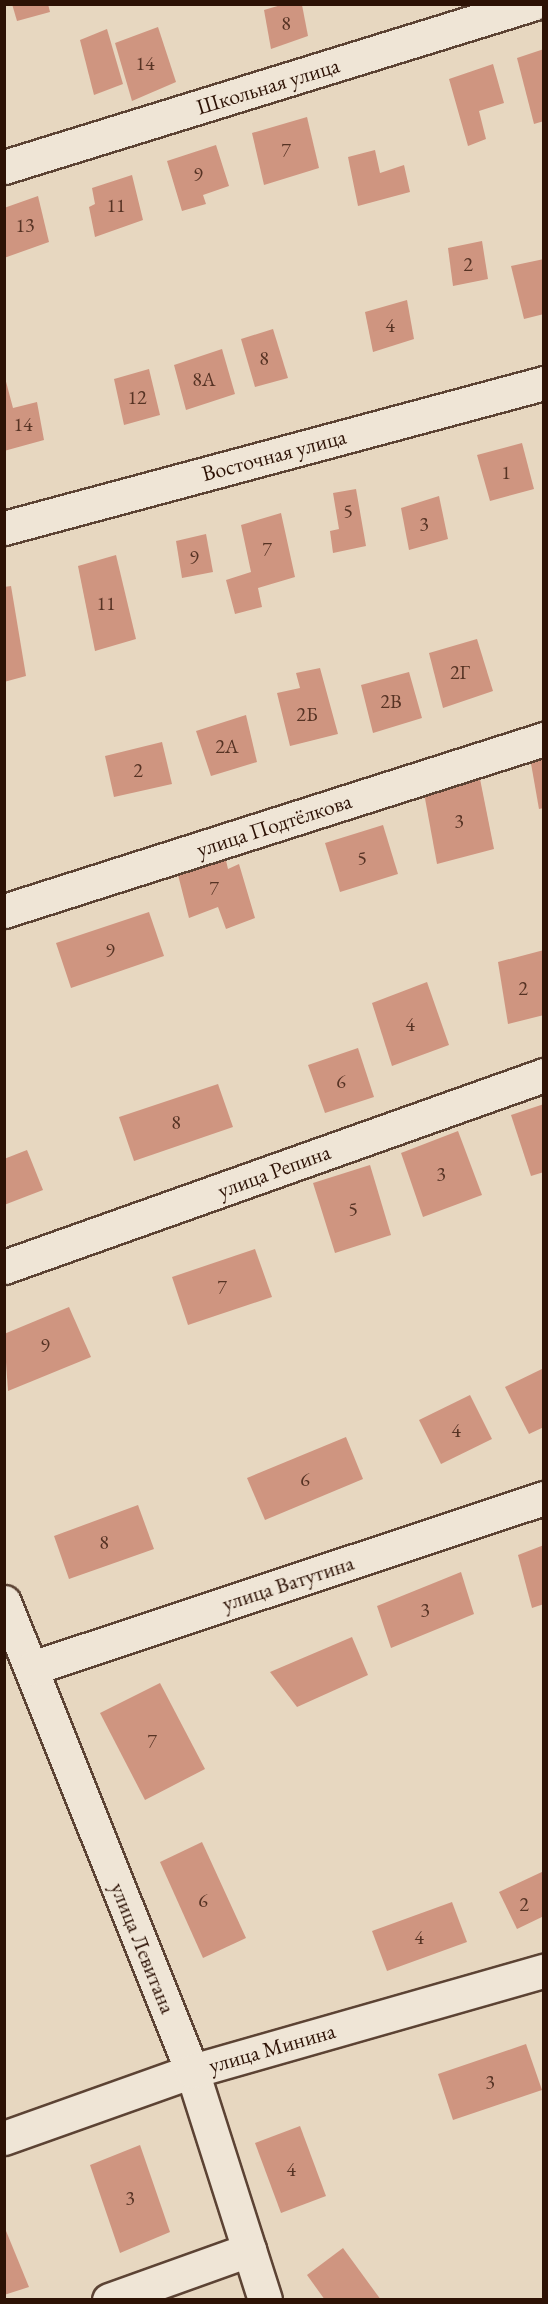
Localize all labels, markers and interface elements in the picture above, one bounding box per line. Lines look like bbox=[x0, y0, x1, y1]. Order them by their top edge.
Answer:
house number: 8 bbox=[281, 11, 291, 35]
house number: 14 bbox=[135, 51, 155, 75]
street label: Школьная улица bbox=[193, 52, 343, 120]
house number: 7 bbox=[281, 138, 291, 162]
house number: 9 bbox=[193, 162, 203, 186]
house number: 11 bbox=[106, 193, 126, 217]
house number: 13 bbox=[15, 213, 35, 237]
house number: 2 bbox=[463, 252, 473, 276]
house number: 4 bbox=[385, 313, 395, 337]
house number: 8 bbox=[259, 346, 269, 370]
house number: 8А bbox=[192, 367, 216, 391]
house number: 12 bbox=[127, 385, 147, 409]
house number: 14 bbox=[13, 412, 33, 436]
street label: Восточная улица bbox=[199, 423, 349, 487]
house number: 1 bbox=[501, 460, 511, 484]
house number: 5 bbox=[343, 499, 353, 523]
house number: 3 bbox=[419, 512, 429, 536]
house number: 7 bbox=[262, 537, 272, 561]
house number: 9 bbox=[189, 545, 199, 569]
house number: 11 bbox=[96, 591, 116, 615]
house number: 2Г bbox=[450, 660, 470, 684]
house number: 2В bbox=[380, 689, 402, 713]
house number: 2Б bbox=[296, 702, 318, 726]
house number: 2А bbox=[215, 734, 239, 758]
house number: 2 bbox=[133, 758, 143, 782]
street label: улица Подтёлкова bbox=[193, 787, 355, 863]
house number: 3 bbox=[454, 809, 464, 833]
house number: 5 bbox=[357, 846, 367, 870]
house number: 7 bbox=[209, 876, 219, 900]
house number: 9 bbox=[105, 938, 115, 962]
house number: 2 bbox=[518, 976, 528, 1000]
house number: 4 bbox=[405, 1012, 415, 1036]
house number: 6 bbox=[336, 1069, 346, 1093]
house number: 8 bbox=[171, 1110, 181, 1134]
street label: улица Репина bbox=[214, 1138, 334, 1204]
house number: 3 bbox=[436, 1162, 446, 1186]
house number: 5 bbox=[348, 1197, 358, 1221]
house number: 7 bbox=[217, 1275, 227, 1299]
house number: 9 bbox=[40, 1333, 50, 1357]
house number: 4 bbox=[451, 1418, 461, 1442]
house number: 6 bbox=[300, 1467, 310, 1491]
house number: 8 bbox=[99, 1530, 109, 1554]
street label: улица Ватутина bbox=[219, 1549, 357, 1617]
house number: 3 bbox=[420, 1598, 430, 1622]
house number: 7 bbox=[147, 1729, 157, 1753]
street label: улица Левитана bbox=[105, 1879, 181, 2017]
house number: 6 bbox=[198, 1888, 208, 1912]
house number: 2 bbox=[519, 1892, 529, 1916]
house number: 4 bbox=[414, 1925, 424, 1949]
street label: улица Минина bbox=[206, 2017, 338, 2079]
house number: 3 bbox=[485, 2070, 495, 2094]
house number: 4 bbox=[286, 2157, 296, 2181]
house number: 3 bbox=[125, 2186, 135, 2210]

